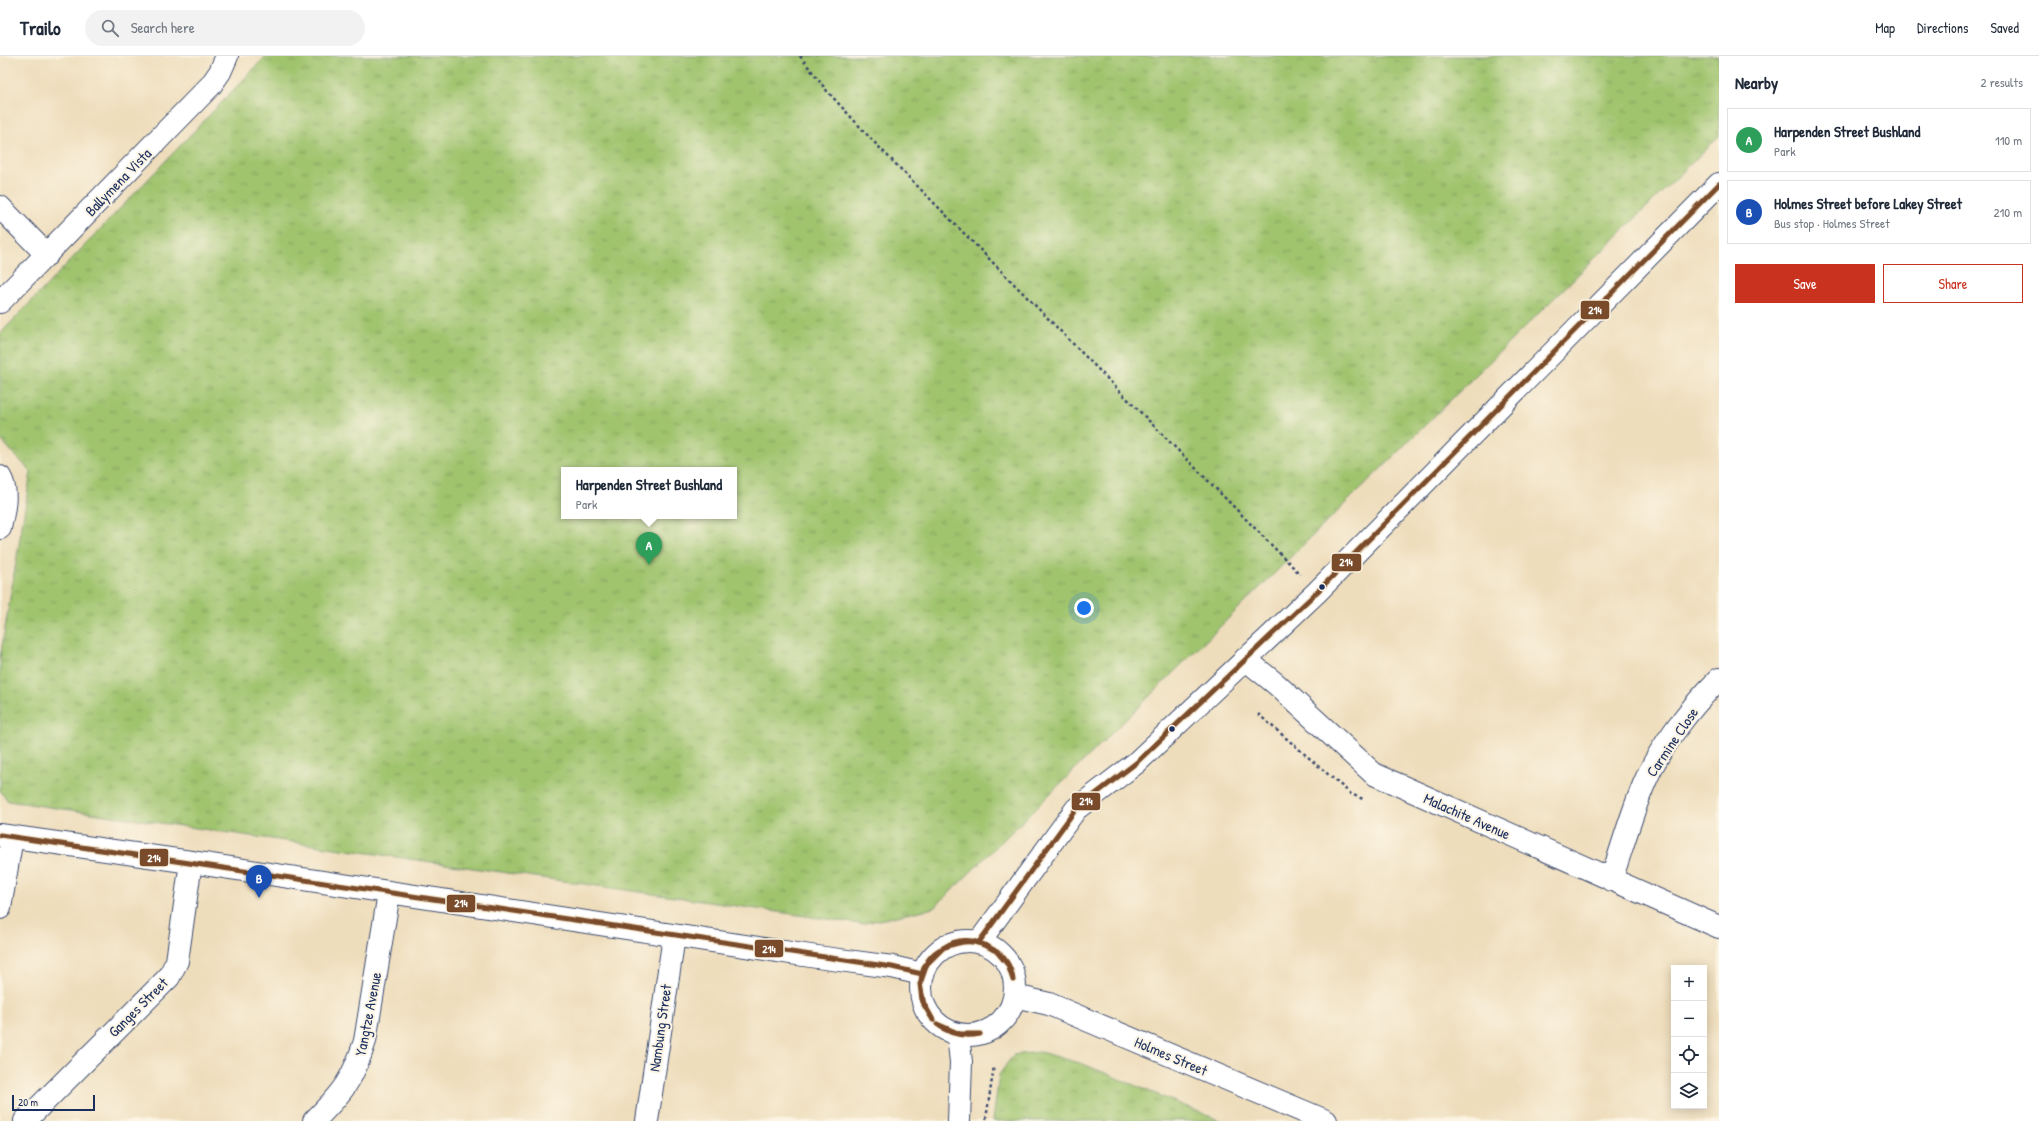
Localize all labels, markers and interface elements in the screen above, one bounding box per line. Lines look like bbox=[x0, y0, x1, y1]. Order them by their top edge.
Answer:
search box bbox=[85, 10, 365, 46]
text: Trailo bbox=[20, 15, 61, 41]
icon: search bbox=[99, 17, 121, 39]
text: Search here bbox=[131, 17, 195, 38]
text: Map bbox=[1875, 18, 1895, 37]
text: Directions bbox=[1917, 18, 1968, 37]
text: Saved bbox=[1990, 18, 2019, 37]
text: Nearby bbox=[1735, 71, 1778, 94]
text: 2 results bbox=[1981, 73, 2023, 91]
text: Harpenden Street Bushland bbox=[1774, 121, 1920, 142]
text: A bbox=[1746, 131, 1752, 149]
text: 110 m bbox=[1995, 131, 2022, 149]
text: Park bbox=[1774, 142, 1796, 160]
street label: Ballymena Vista bbox=[80, 143, 156, 221]
text: Holmes Street before Lakey Street bbox=[1774, 193, 1962, 214]
text: B bbox=[1746, 203, 1752, 221]
text: 210 m bbox=[1994, 203, 2022, 221]
text: Bus stop · Holmes Street bbox=[1774, 214, 1890, 232]
button: Save bbox=[1735, 264, 1875, 303]
button: Share bbox=[1883, 264, 2023, 303]
line badge: 214 bbox=[1580, 300, 1610, 320]
text: 214 bbox=[1588, 303, 1602, 317]
popup bbox=[561, 467, 737, 519]
text: Harpenden Street Bushland bbox=[576, 474, 722, 495]
text: Park bbox=[576, 495, 598, 513]
pin: A bbox=[636, 532, 662, 565]
line badge: 214 bbox=[1331, 553, 1362, 572]
text: 214 bbox=[1339, 555, 1353, 569]
unlabelled marker bbox=[1317, 582, 1327, 592]
your location bbox=[1074, 598, 1094, 618]
street label: Carmine Close bbox=[1641, 703, 1703, 781]
unlabelled marker bbox=[1167, 724, 1177, 734]
street label: Malachite Avenue bbox=[1420, 788, 1514, 844]
line badge: 214 bbox=[1071, 792, 1101, 811]
text: 214 bbox=[1079, 794, 1093, 808]
line badge: 214 bbox=[139, 848, 169, 867]
text: 214 bbox=[147, 851, 161, 865]
pin: B bbox=[246, 865, 272, 898]
line badge: 214 bbox=[446, 894, 476, 913]
text: 214 bbox=[454, 896, 468, 910]
line badge: 214 bbox=[754, 939, 784, 958]
text: 214 bbox=[762, 942, 776, 956]
map controls bbox=[1671, 965, 1707, 1109]
button: + bbox=[1671, 965, 1707, 1001]
street label: Yangtze Avenue bbox=[350, 970, 386, 1058]
street label: Ganges Street bbox=[103, 972, 173, 1042]
street label: Nambung Street bbox=[643, 982, 677, 1073]
button: − bbox=[1671, 1001, 1707, 1037]
street label: Holmes Street bbox=[1131, 1031, 1211, 1081]
button: locate bbox=[1671, 1037, 1707, 1073]
button: layers bbox=[1671, 1073, 1707, 1109]
scale bar bbox=[12, 1093, 95, 1112]
text: 20 m bbox=[18, 1095, 38, 1109]

